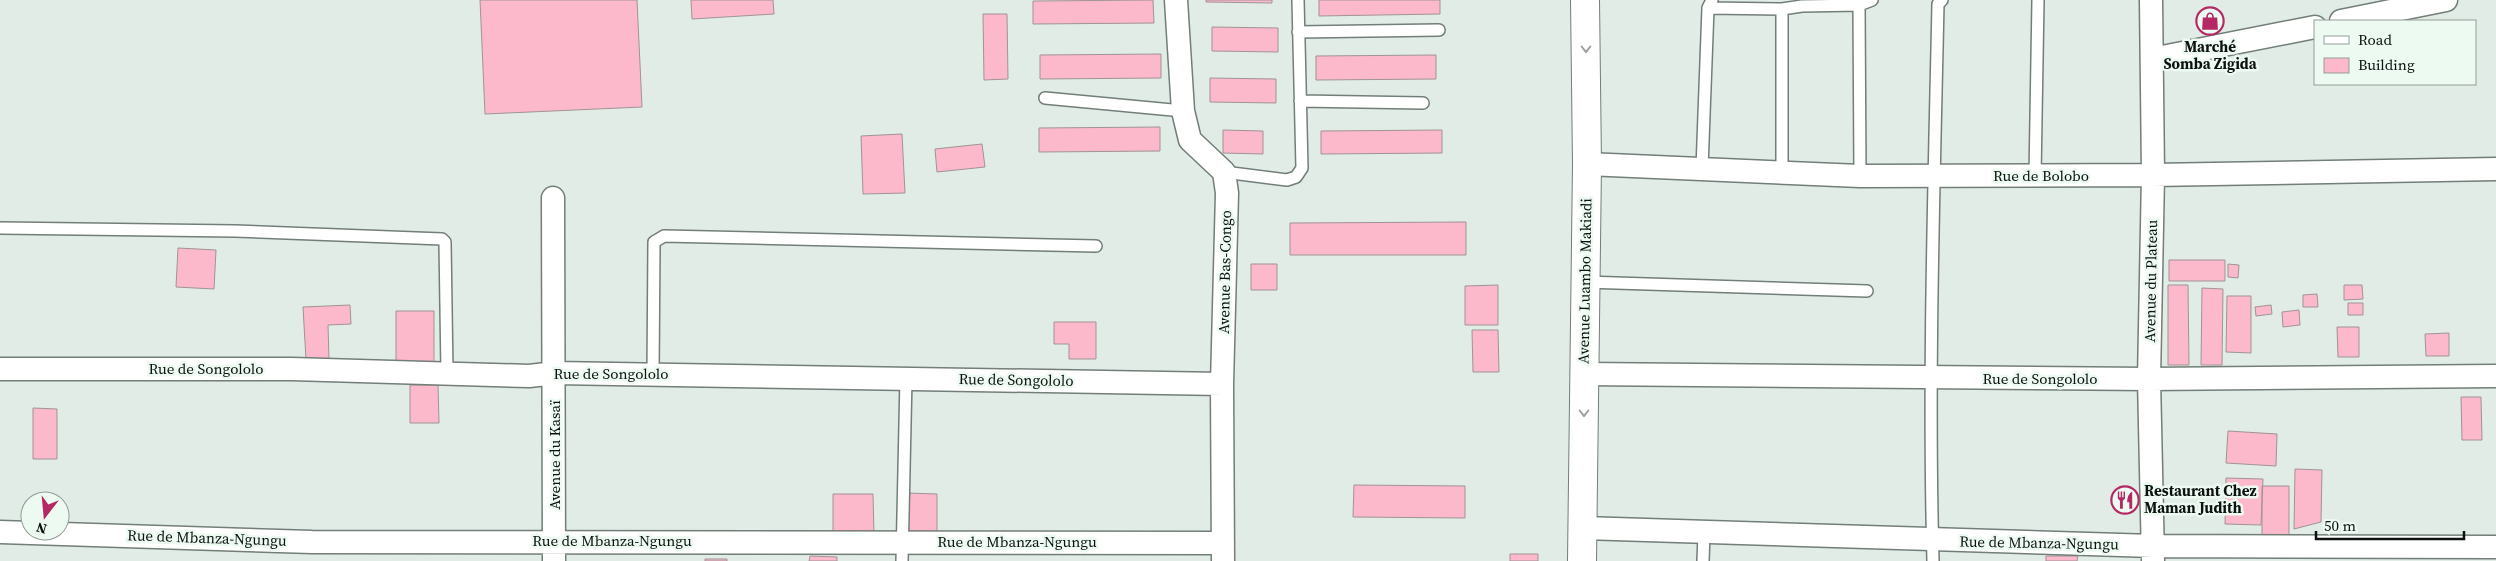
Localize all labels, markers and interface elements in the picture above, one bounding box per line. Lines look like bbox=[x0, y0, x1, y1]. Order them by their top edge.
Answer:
shop icon: Marché Somba Zigida bbox=[2195, 6, 2225, 36]
legend bbox=[2314, 20, 2476, 85]
text: Road bbox=[2358, 29, 2392, 50]
place label: Marché Somba Zigida bbox=[2163, 36, 2258, 74]
one-way arrow bbox=[1581, 45, 1591, 53]
text: Building bbox=[2358, 54, 2415, 75]
street label: Rue de Bolobo bbox=[1993, 165, 2089, 186]
street label: Avenue Luambo Makiadi bbox=[1573, 198, 1596, 364]
street label: Avenue Bas-Congo bbox=[1213, 210, 1236, 334]
street label: Avenue du Plateau bbox=[2139, 219, 2162, 343]
street label: Rue de Songololo bbox=[149, 358, 263, 379]
street label: Rue de Songololo bbox=[554, 363, 668, 384]
street label: Rue de Songololo bbox=[958, 368, 1074, 391]
street label: Rue de Songololo bbox=[1983, 368, 2097, 389]
street label: Avenue du Kasaï bbox=[544, 400, 565, 510]
one-way arrow bbox=[1578, 410, 1589, 418]
place label: Restaurant Chez Maman Judith bbox=[2144, 480, 2257, 518]
restaurant icon: Restaurant Chez Maman Judith bbox=[2110, 485, 2140, 515]
north arrow bbox=[20, 491, 70, 541]
scale bar bbox=[2316, 508, 2464, 540]
text: 50 m bbox=[2324, 515, 2356, 536]
text: N bbox=[34, 517, 49, 540]
street label: Rue de Mbanza-Ngungu bbox=[127, 524, 287, 551]
street label: Rue de Mbanza-Ngungu bbox=[532, 530, 692, 551]
street label: Rue de Mbanza-Ngungu bbox=[937, 531, 1097, 552]
street label: Rue de Mbanza-Ngungu bbox=[1959, 531, 2119, 554]

